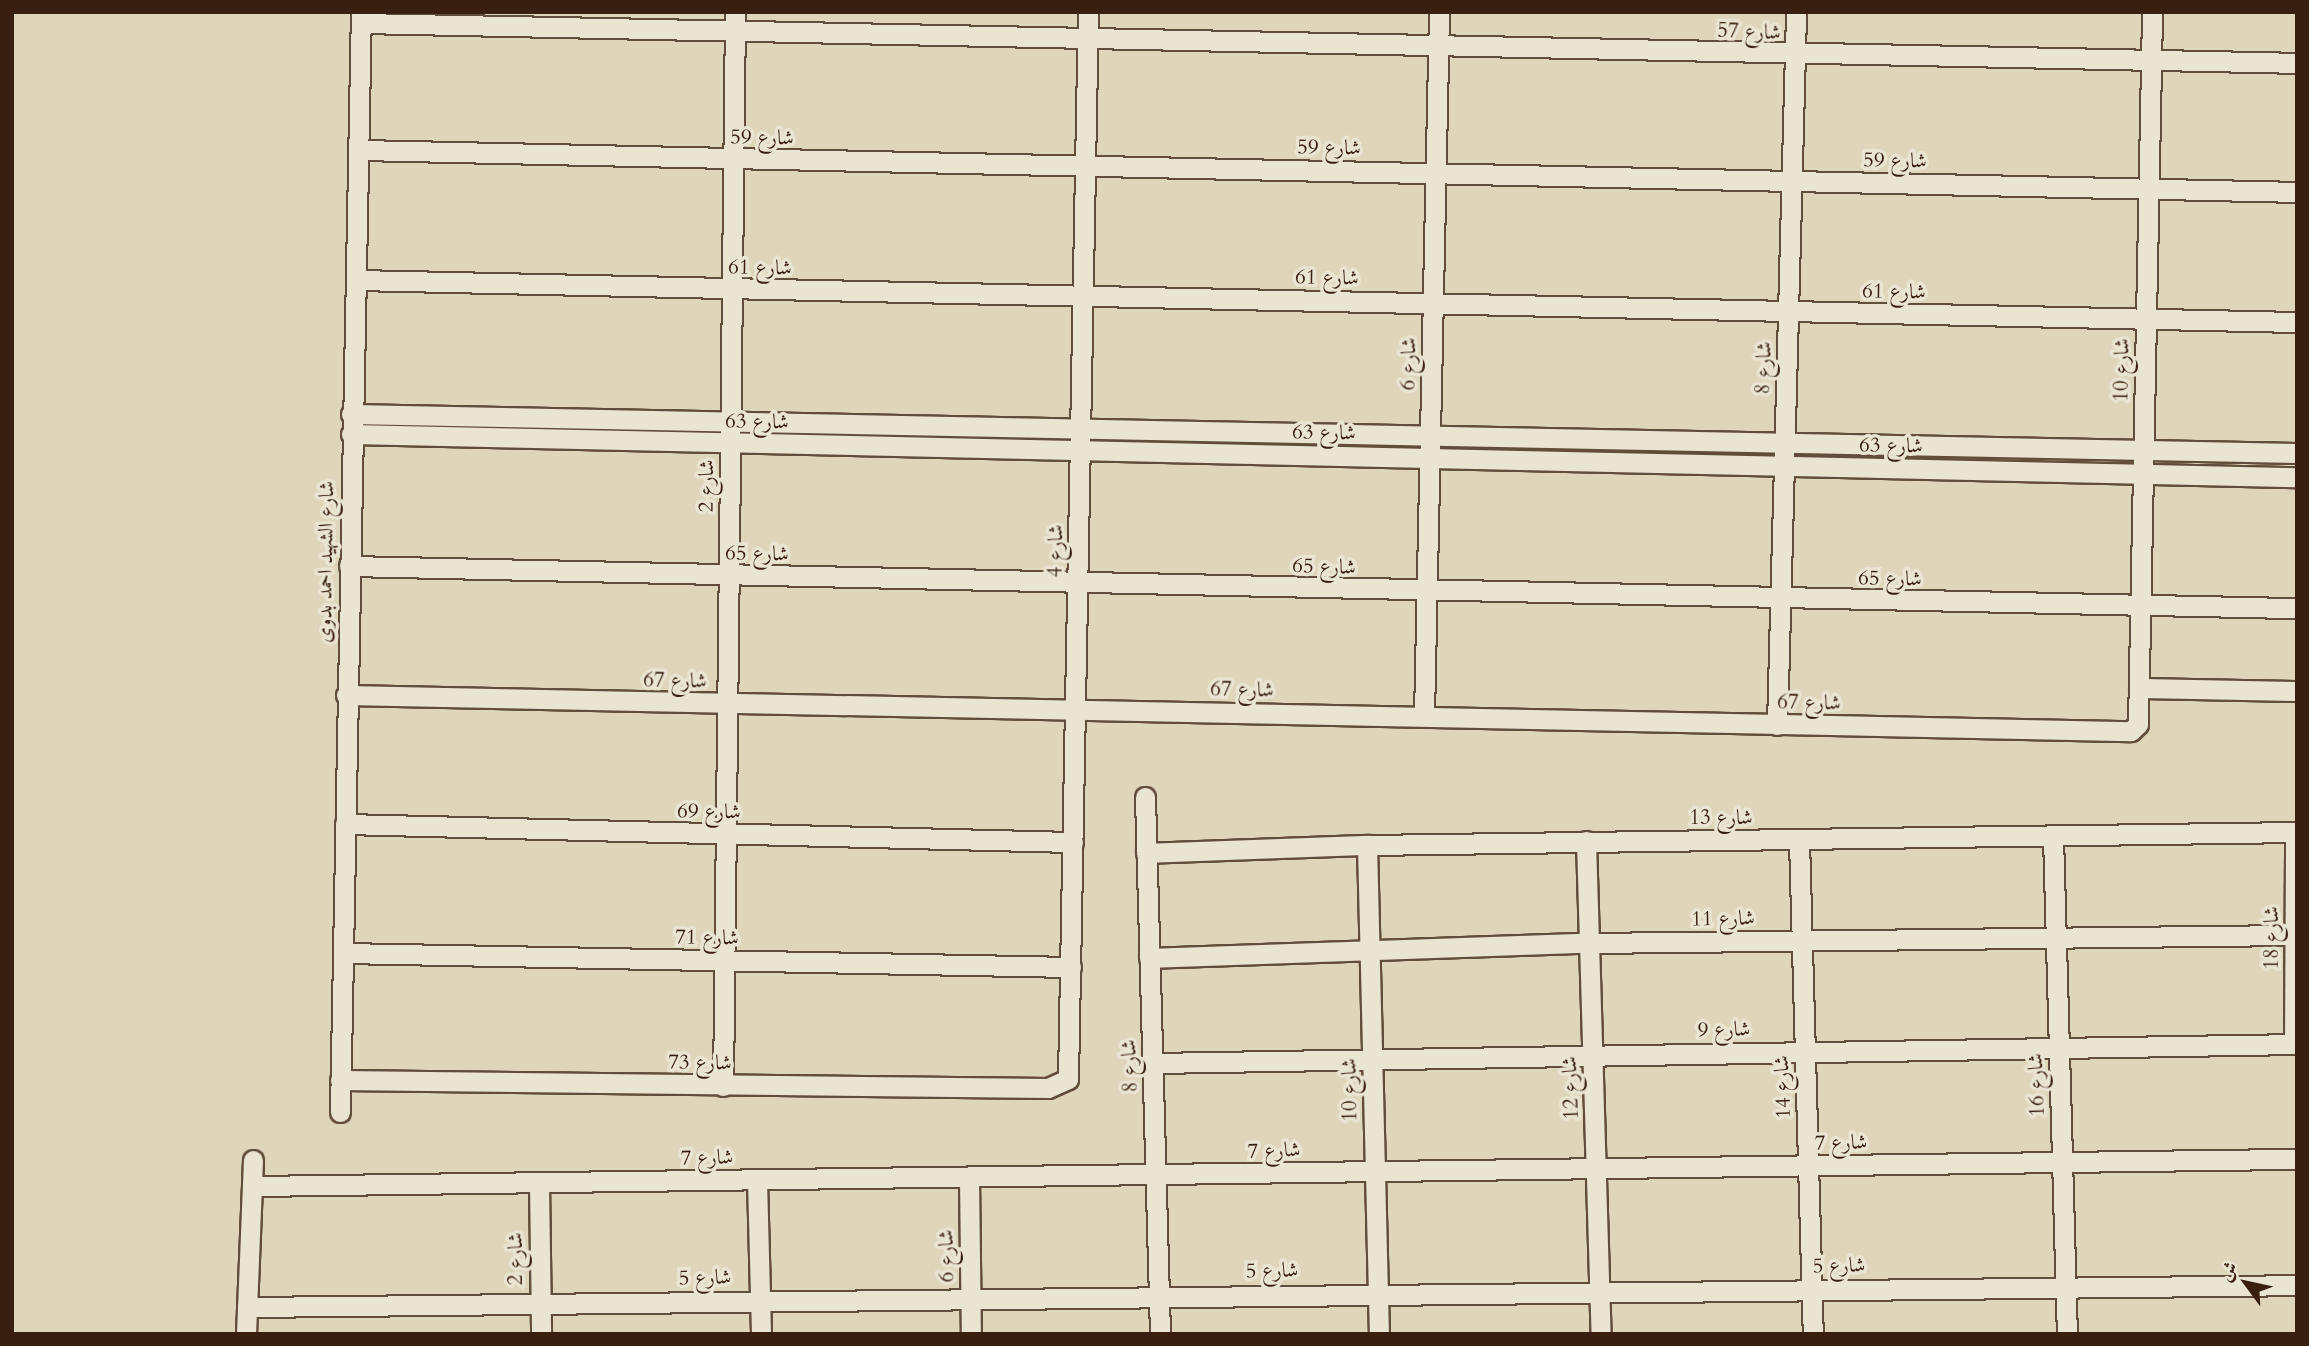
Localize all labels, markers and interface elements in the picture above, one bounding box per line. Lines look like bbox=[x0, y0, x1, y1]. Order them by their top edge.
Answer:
street label: شارع 57 bbox=[1717, 18, 1781, 46]
street label: شارع 59 bbox=[730, 125, 794, 151]
street label: شارع 59 bbox=[1297, 135, 1361, 161]
street label: شارع 59 bbox=[1863, 148, 1927, 174]
street label: شارع 61 bbox=[728, 255, 792, 281]
street label: شارع 61 bbox=[1295, 265, 1359, 291]
street label: شارع 61 bbox=[1862, 279, 1926, 305]
street label: شارع 6 bbox=[1396, 337, 1422, 391]
street label: شارع 10 bbox=[2109, 338, 2135, 402]
street label: شارع 8 bbox=[1750, 341, 1778, 395]
street label: شارع 63 bbox=[725, 409, 789, 435]
street label: شارع 63 bbox=[1292, 420, 1356, 446]
street label: شارع 63 bbox=[1859, 433, 1923, 459]
street label: شارع 2 bbox=[694, 459, 720, 513]
street label: شارع الشهيد احمد بدوى bbox=[312, 481, 340, 643]
street label: شارع 4 bbox=[1043, 524, 1069, 578]
street label: شارع 65 bbox=[725, 541, 789, 567]
street label: شارع 65 bbox=[1292, 553, 1356, 581]
street label: شارع 65 bbox=[1858, 566, 1922, 592]
street label: شارع 67 bbox=[643, 668, 707, 694]
street label: شارع 67 bbox=[1210, 677, 1274, 703]
street label: شارع 67 bbox=[1777, 690, 1841, 716]
street label: شارع 69 bbox=[677, 799, 741, 825]
street label: شارع 13 bbox=[1689, 805, 1753, 831]
street label: شارع 11 bbox=[1691, 906, 1755, 932]
street label: شارع 18 bbox=[2259, 906, 2285, 970]
street label: شارع 71 bbox=[675, 925, 739, 951]
street label: شارع 9 bbox=[1697, 1017, 1751, 1043]
street label: شارع 8 bbox=[1116, 1039, 1144, 1093]
street label: شارع 73 bbox=[668, 1050, 732, 1076]
street label: شارع 16 bbox=[2023, 1053, 2051, 1117]
street label: شارع 14 bbox=[1769, 1055, 1797, 1119]
street label: شارع 12 bbox=[1557, 1056, 1585, 1120]
street label: شارع 10 bbox=[1337, 1058, 1363, 1122]
street label: شارع 7 bbox=[1814, 1130, 1868, 1156]
street label: شارع 7 bbox=[1247, 1137, 1301, 1165]
street label: شارع 7 bbox=[680, 1145, 734, 1171]
street label: شارع 6 bbox=[934, 1229, 960, 1283]
street label: شارع 2 bbox=[503, 1233, 529, 1285]
north arrow bbox=[2211, 1248, 2281, 1318]
street label: شارع 5 bbox=[1812, 1253, 1866, 1279]
text: ش bbox=[2212, 1257, 2244, 1287]
street label: شارع 5 bbox=[1245, 1258, 1299, 1284]
street label: شارع 5 bbox=[678, 1265, 732, 1291]

